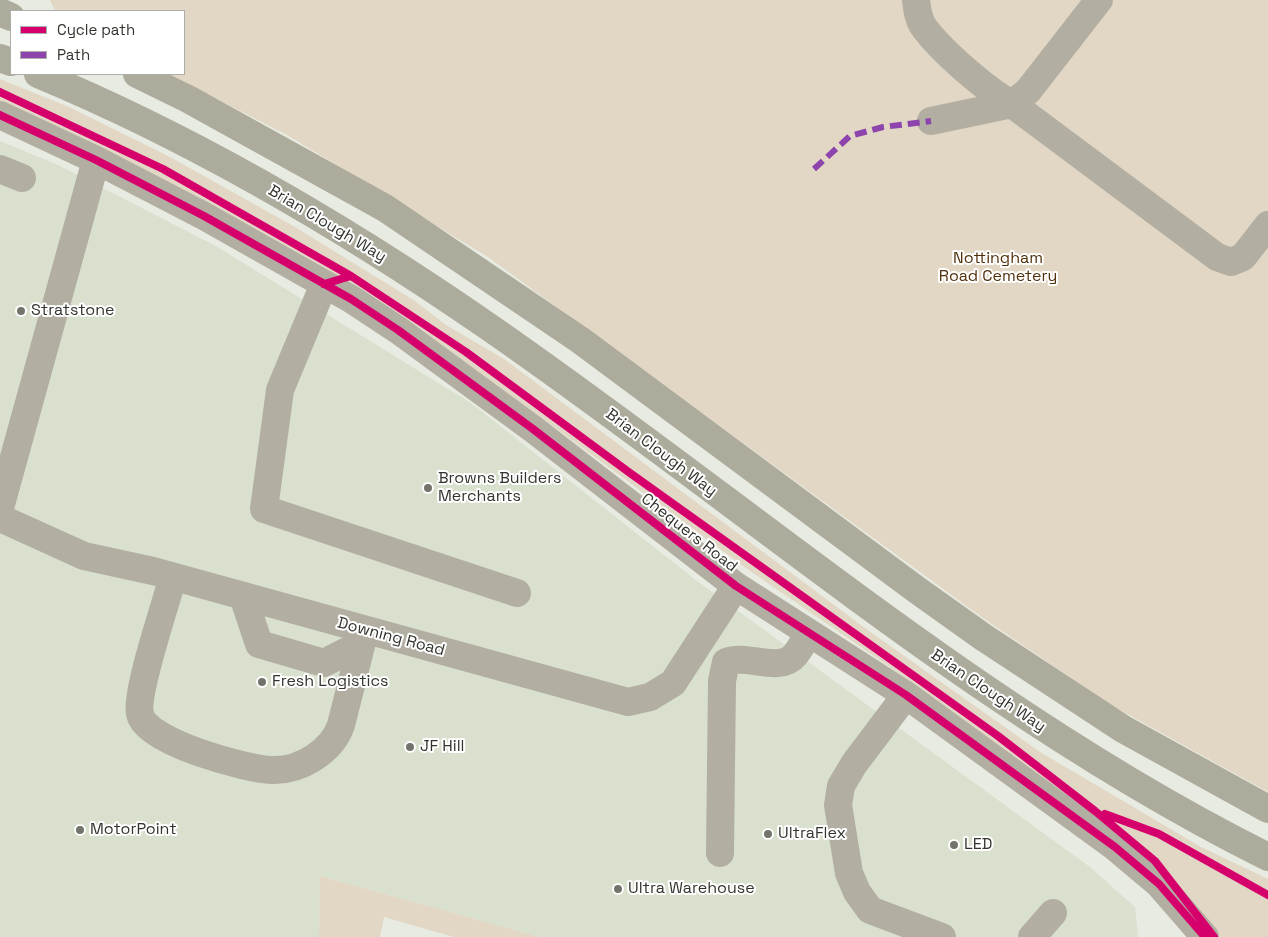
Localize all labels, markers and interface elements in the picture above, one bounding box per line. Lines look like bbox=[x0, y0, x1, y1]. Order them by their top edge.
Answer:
legend bbox=[10, 10, 185, 75]
text: Cycle path bbox=[57, 20, 135, 39]
text: Path bbox=[57, 45, 90, 64]
street label: Brian Clough Way bbox=[264, 181, 390, 267]
park label: Nottingham Road Cemetery bbox=[939, 249, 1057, 287]
place label: Stratstone bbox=[31, 301, 114, 321]
marker: Stratstone bbox=[15, 305, 27, 317]
street label: Brian Clough Way bbox=[602, 405, 720, 501]
place label: Browns Builders Merchants bbox=[438, 469, 562, 507]
marker: Browns Builders Merchants bbox=[422, 482, 434, 494]
street label: Chequers Road bbox=[637, 489, 741, 577]
street label: Downing Road bbox=[335, 613, 447, 661]
street label: Brian Clough Way bbox=[927, 645, 1049, 737]
place label: Fresh Logistics bbox=[272, 672, 388, 692]
marker: Fresh Logistics bbox=[256, 676, 268, 688]
place label: JF Hill bbox=[420, 737, 465, 757]
marker: JF Hill bbox=[404, 741, 416, 753]
place label: MotorPoint bbox=[90, 820, 177, 840]
marker: MotorPoint bbox=[74, 824, 86, 836]
place label: UltraFlex bbox=[778, 824, 846, 844]
marker: UltraFlex bbox=[762, 828, 774, 840]
place label: LED bbox=[964, 835, 992, 855]
marker: LED bbox=[948, 839, 960, 851]
place label: Ultra Warehouse bbox=[628, 879, 755, 899]
marker: Ultra Warehouse bbox=[612, 883, 624, 895]

